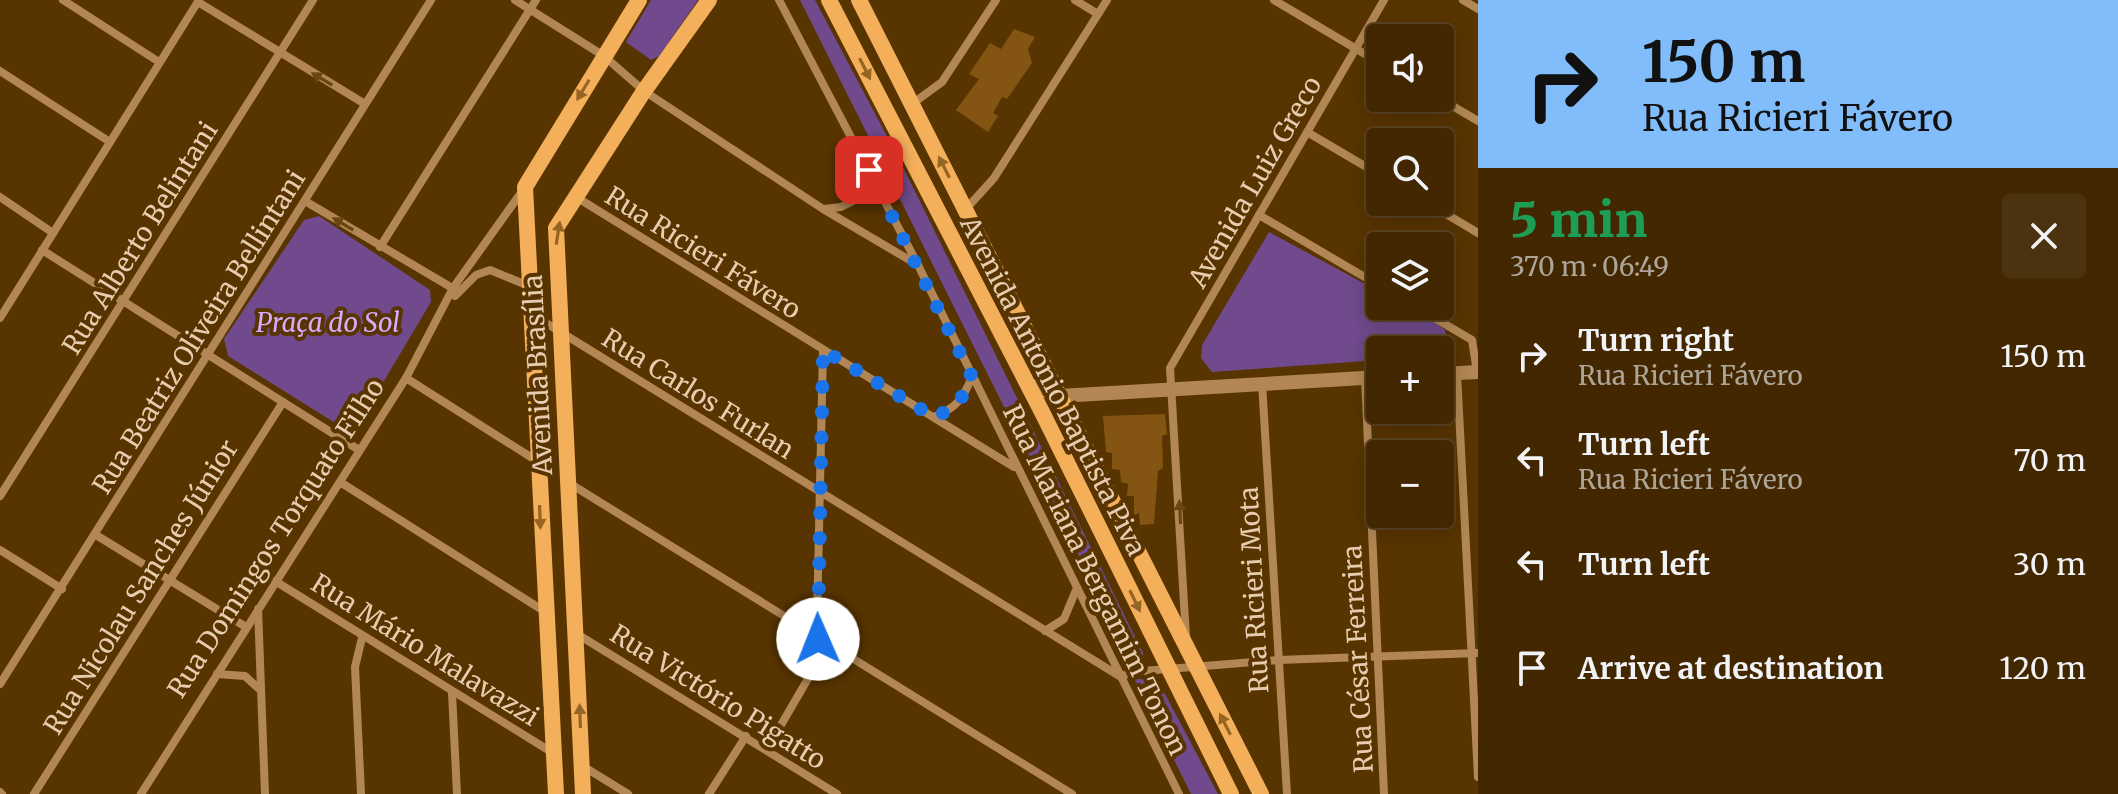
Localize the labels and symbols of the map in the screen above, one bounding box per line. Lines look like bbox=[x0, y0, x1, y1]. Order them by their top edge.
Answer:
one-way arrow bbox=[859, 58, 872, 81]
street label: Avenida Luiz Greco bbox=[1180, 70, 1328, 294]
one-way arrow bbox=[311, 72, 333, 86]
one-way arrow bbox=[576, 79, 590, 101]
street label: Rua Alberto Belintani bbox=[55, 115, 225, 360]
pin bbox=[835, 136, 903, 204]
one-way arrow bbox=[937, 156, 951, 179]
street label: Rua Beatriz Oliveira Bellintani bbox=[85, 164, 312, 500]
street label: Rua Ricieri Fávero bbox=[599, 179, 807, 326]
street label: Avenida Antonio Baptista Piva bbox=[953, 210, 1154, 561]
one-way arrow bbox=[332, 217, 354, 231]
one-way arrow bbox=[552, 221, 565, 246]
street label: Avenida Brasília bbox=[516, 274, 559, 477]
park label: Praça do Sol bbox=[256, 306, 400, 339]
street label: Rua Carlos Furlan bbox=[596, 321, 800, 466]
street label: Rua Domingos Torquato Filho bbox=[160, 372, 391, 703]
street label: Rua Mariana Bergamim Tonon bbox=[996, 399, 1195, 760]
street label: Rua Nicolau Sanches Júnior bbox=[36, 433, 245, 740]
street label: Rua Ricieri Mota bbox=[1232, 486, 1275, 694]
one-way arrow bbox=[1173, 499, 1186, 524]
one-way arrow bbox=[534, 505, 547, 530]
street label: Rua César Ferreira bbox=[1335, 544, 1380, 774]
street label: Rua Mário Malavazzi bbox=[305, 566, 545, 733]
one-way arrow bbox=[1128, 589, 1141, 612]
position arrow bbox=[776, 597, 860, 681]
street label: Rua Victório Pigatto bbox=[604, 617, 832, 776]
one-way arrow bbox=[573, 703, 586, 728]
one-way arrow bbox=[1219, 713, 1232, 736]

